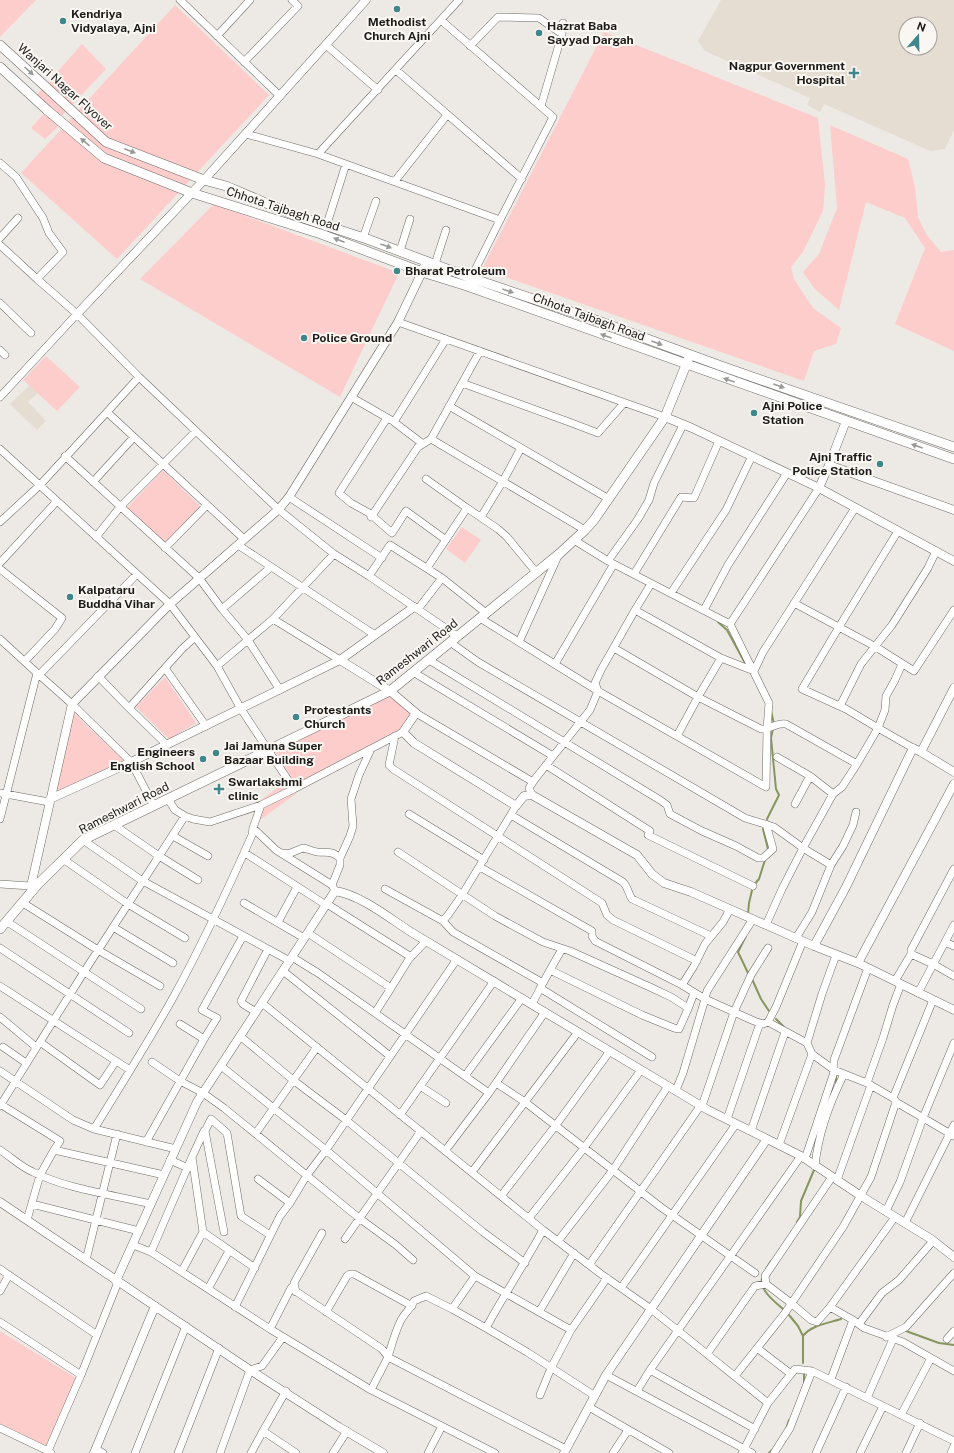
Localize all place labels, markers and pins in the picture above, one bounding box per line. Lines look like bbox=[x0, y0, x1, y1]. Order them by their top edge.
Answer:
marker: Methodist Church Ajni bbox=[392, 4, 402, 14]
place label: Kendriya Vidyalaya, Ajni bbox=[71, 7, 156, 35]
place label: Methodist Church Ajni bbox=[364, 15, 430, 43]
marker: Kendriya Vidyalaya, Ajni bbox=[58, 16, 68, 26]
place label: Hazrat Baba Sayyad Dargah bbox=[547, 19, 634, 47]
marker: Hazrat Baba Sayyad Dargah bbox=[534, 28, 544, 38]
place label: Nagpur Government Hospital bbox=[729, 59, 845, 87]
marker: Nagpur Government Hospital bbox=[848, 67, 860, 79]
place label: Bharat Petroleum bbox=[405, 264, 506, 278]
marker: Bharat Petroleum bbox=[392, 266, 402, 276]
place label: Police Ground bbox=[312, 331, 392, 345]
marker: Police Ground bbox=[299, 333, 309, 343]
place label: Ajni Police Station bbox=[762, 399, 822, 427]
marker: Ajni Police Station bbox=[749, 408, 759, 418]
place label: Ajni Traffic Police Station bbox=[792, 450, 872, 478]
marker: Ajni Traffic Police Station bbox=[875, 459, 885, 469]
place label: Kalpataru Buddha Vihar bbox=[78, 583, 155, 611]
marker: Kalpataru Buddha Vihar bbox=[65, 592, 75, 602]
place label: Protestants Church bbox=[304, 703, 371, 731]
marker: Protestants Church bbox=[291, 712, 301, 722]
place label: Jai Jamuna Super Bazaar Building bbox=[224, 739, 322, 767]
place label: Engineers English School bbox=[110, 745, 195, 773]
marker: Jai Jamuna Super Bazaar Building bbox=[211, 748, 221, 758]
marker: Engineers English School bbox=[198, 754, 208, 764]
place label: Swarlakshmi clinic bbox=[228, 775, 302, 803]
marker: Swarlakshmi clinic bbox=[213, 783, 225, 795]

